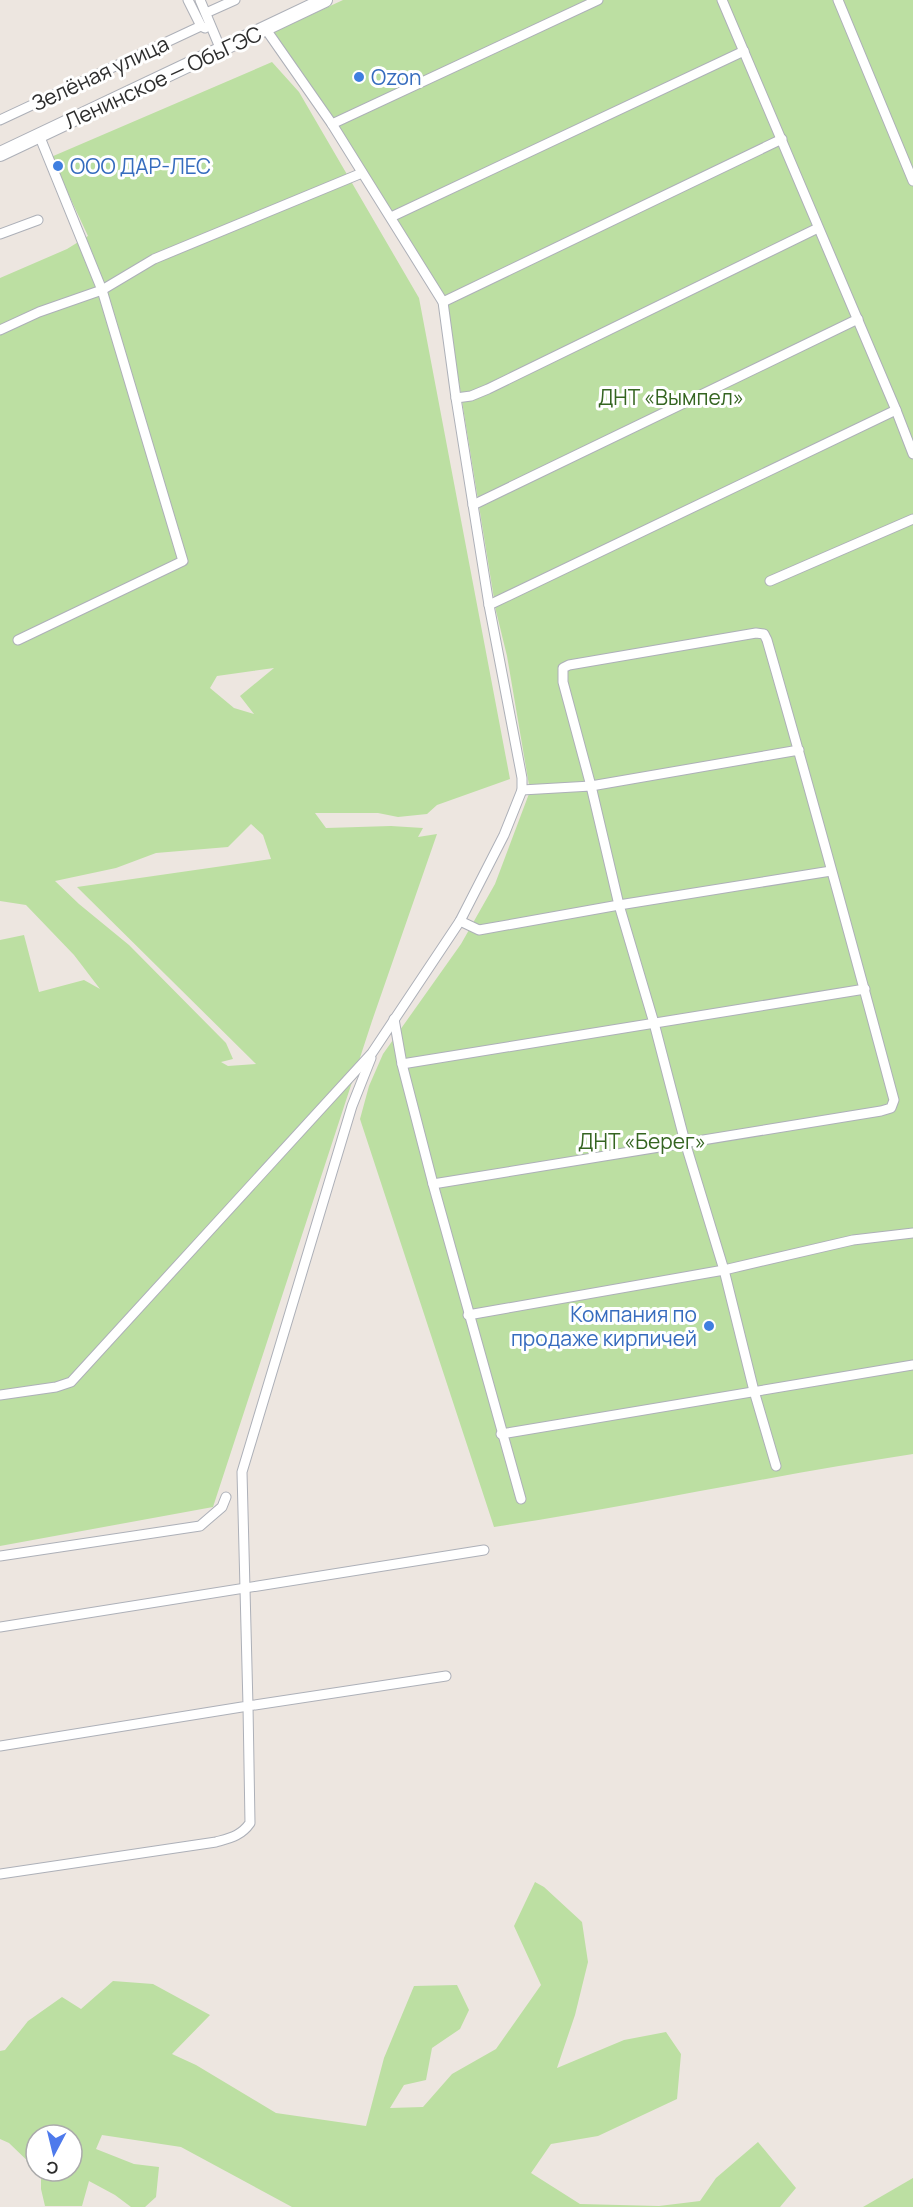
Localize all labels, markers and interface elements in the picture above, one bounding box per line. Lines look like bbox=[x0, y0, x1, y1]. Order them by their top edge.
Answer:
street label: Ленинское — ОбьГЭС bbox=[60, 19, 266, 135]
street label: Зелёная улица bbox=[27, 29, 173, 117]
place label: Ozon bbox=[371, 63, 421, 91]
marker: Ozon bbox=[352, 70, 366, 84]
place label: ООО ДАР-ЛЕС bbox=[70, 152, 211, 180]
marker: ООО ДАР-ЛЕС bbox=[51, 159, 65, 173]
park label: ДНТ «Вымпел» bbox=[598, 383, 744, 411]
park label: ДНТ «Берег» bbox=[578, 1127, 706, 1155]
place label: Компания по продаже кирпичей bbox=[511, 1300, 697, 1352]
marker: Компания по продаже кирпичей bbox=[702, 1319, 716, 1333]
north arrow bbox=[24, 2123, 84, 2183]
text: С bbox=[45, 2156, 59, 2180]

